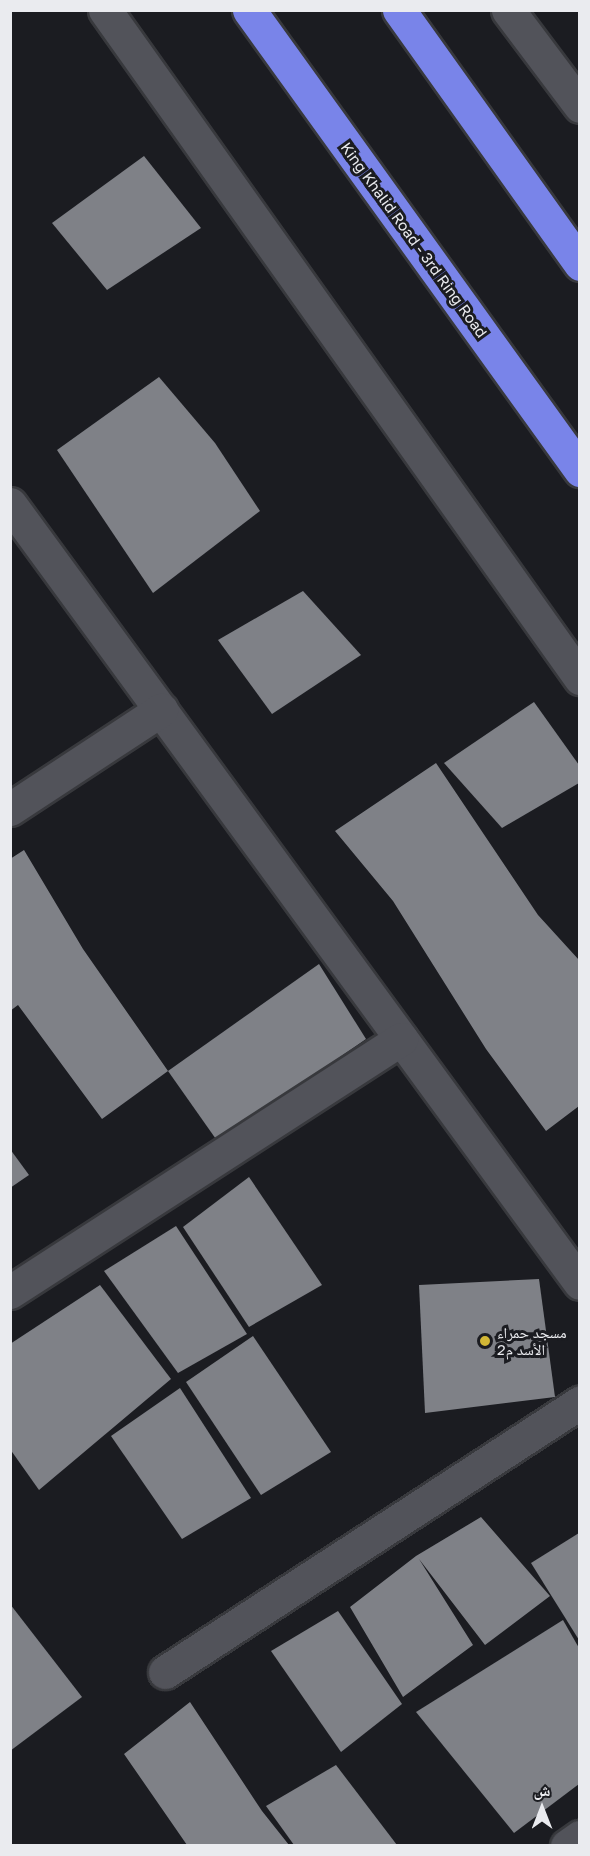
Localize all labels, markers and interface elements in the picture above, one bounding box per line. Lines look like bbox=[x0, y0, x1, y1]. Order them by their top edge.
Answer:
street label: King Khalid Road - 3rd Ring Road bbox=[337, 139, 491, 341]
place label: مسجد حمراء الأسد م2 bbox=[497, 1323, 567, 1358]
marker: مسجد حمراء الأسد م2 bbox=[478, 1334, 492, 1348]
north arrow bbox=[512, 1778, 572, 1838]
text: ش bbox=[534, 1780, 550, 1800]

